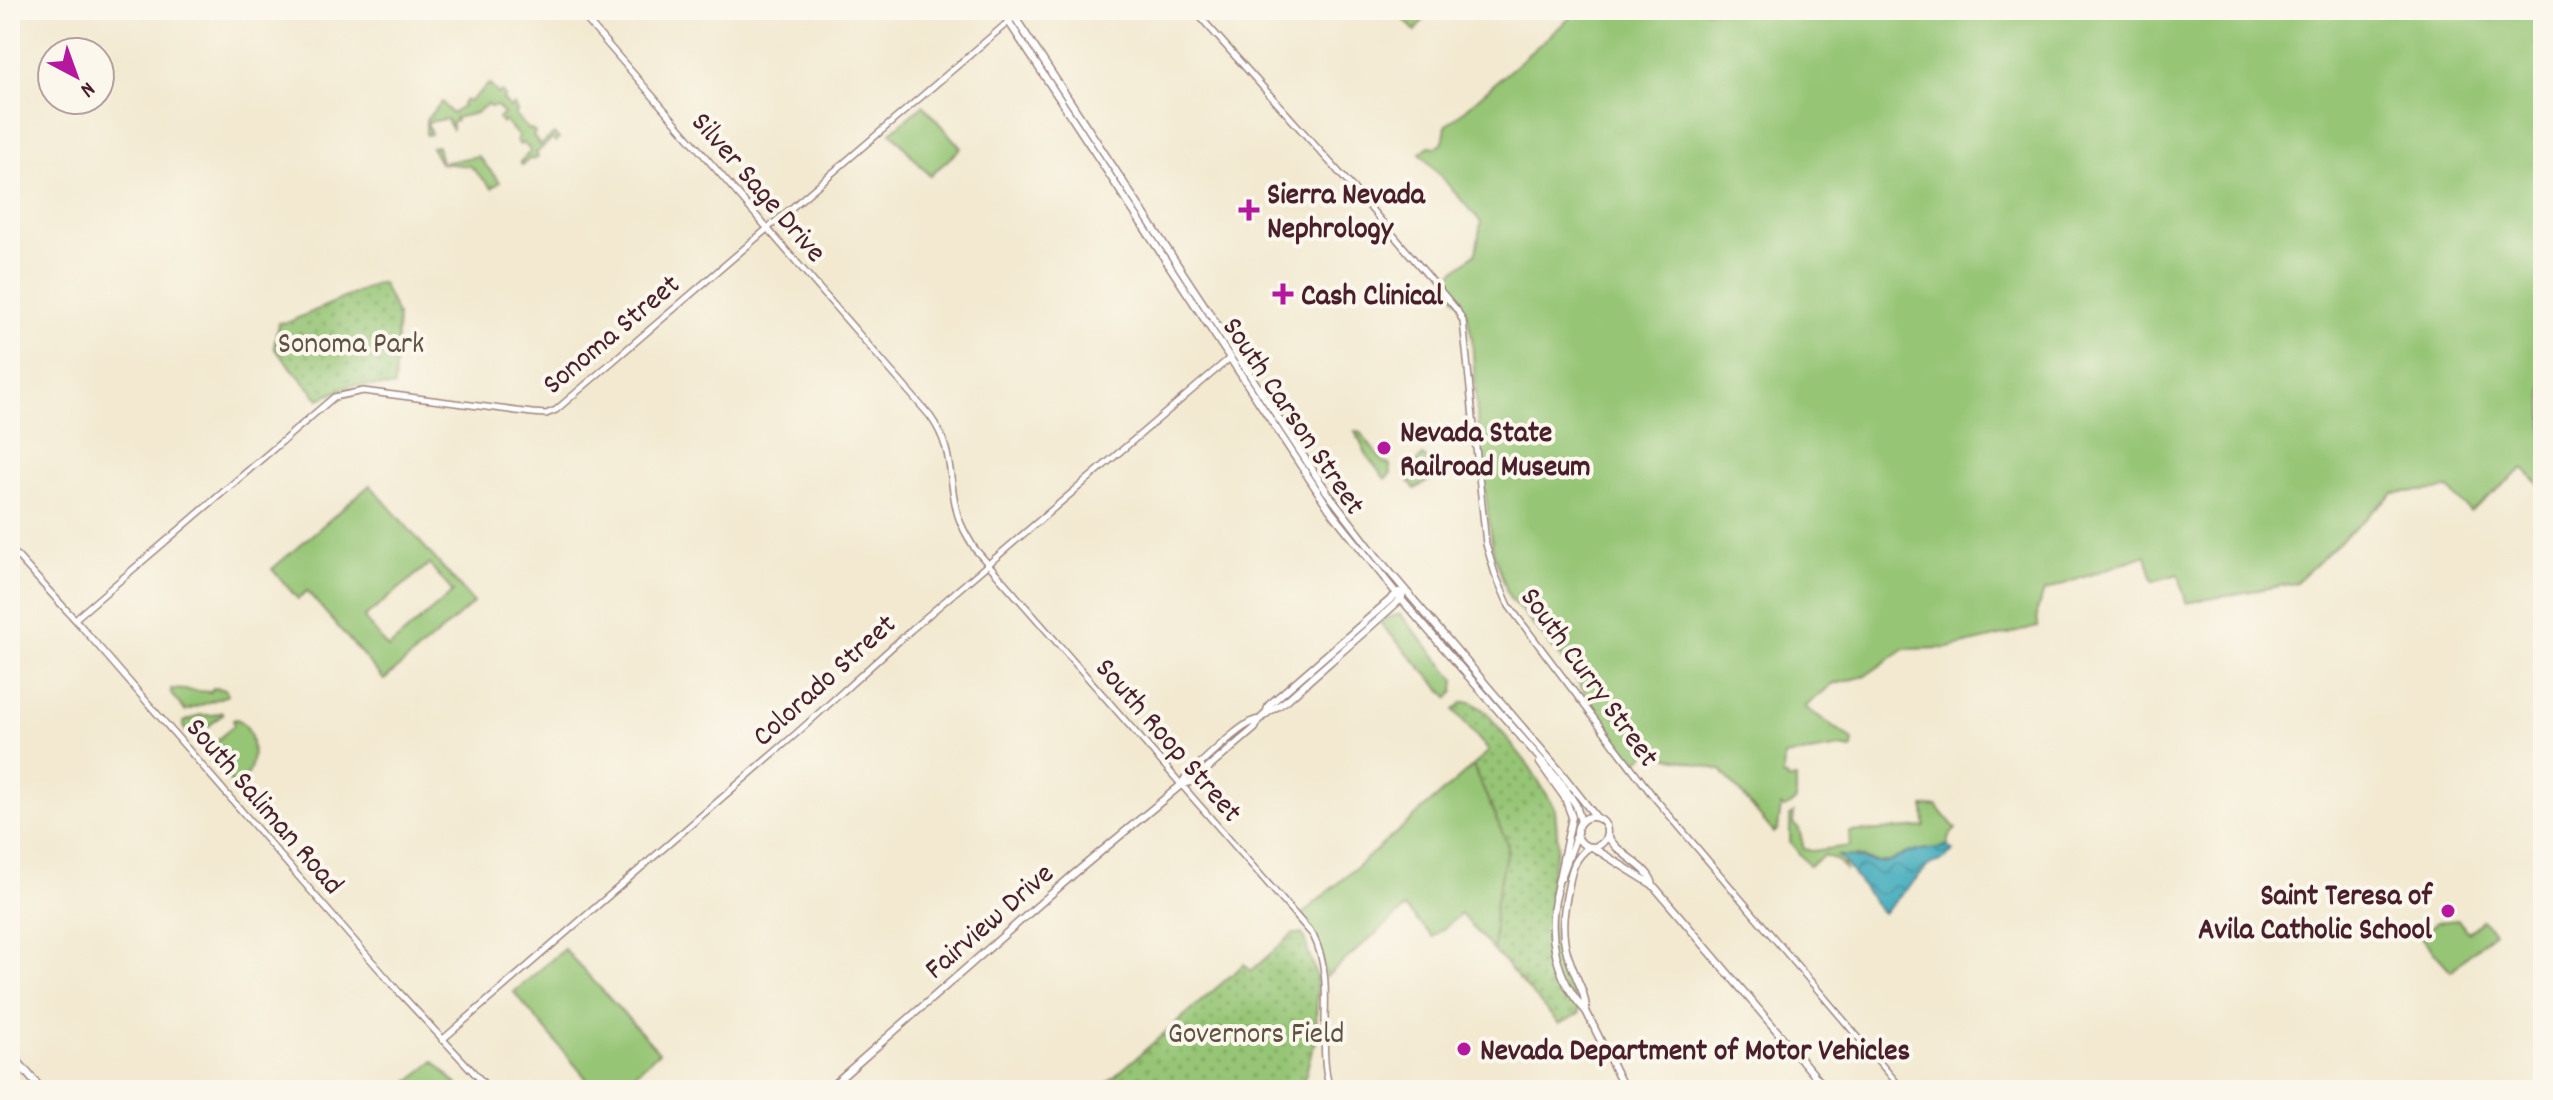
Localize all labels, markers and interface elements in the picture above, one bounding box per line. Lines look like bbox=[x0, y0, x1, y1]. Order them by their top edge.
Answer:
north arrow bbox=[36, 36, 116, 116]
text: N bbox=[72, 73, 101, 104]
street label: Silver Sage Drive bbox=[679, 104, 834, 274]
place label: Sierra Nevada Nephrology bbox=[1267, 176, 1426, 253]
marker: Sierra Nevada Nephrology bbox=[1238, 199, 1260, 221]
street label: Sonoma Street bbox=[535, 266, 691, 407]
place label: Cash Clinical bbox=[1301, 277, 1444, 320]
marker: Cash Clinical bbox=[1272, 283, 1294, 305]
street label: South Carson Street bbox=[1209, 310, 1374, 525]
park label: Sonoma Park bbox=[278, 325, 424, 368]
place label: Nevada State Railroad Museum bbox=[1400, 414, 1591, 491]
marker: Nevada State Railroad Museum bbox=[1375, 439, 1393, 457]
street label: South Curry Street bbox=[1507, 580, 1667, 777]
street label: Colorado Street bbox=[744, 606, 908, 759]
street label: South Roop Street bbox=[1083, 650, 1250, 834]
street label: South Saliman Road bbox=[173, 710, 352, 906]
street label: Fairview Drive bbox=[917, 855, 1065, 992]
place label: Saint Teresa of Avila Catholic School bbox=[2198, 877, 2433, 954]
marker: Saint Teresa of Avila Catholic School bbox=[2439, 902, 2457, 920]
park label: Governors Field bbox=[1168, 1015, 1344, 1058]
place label: Nevada Department of Motor Vehicles bbox=[1480, 1032, 1910, 1075]
marker: Nevada Department of Motor Vehicles bbox=[1455, 1040, 1473, 1058]

